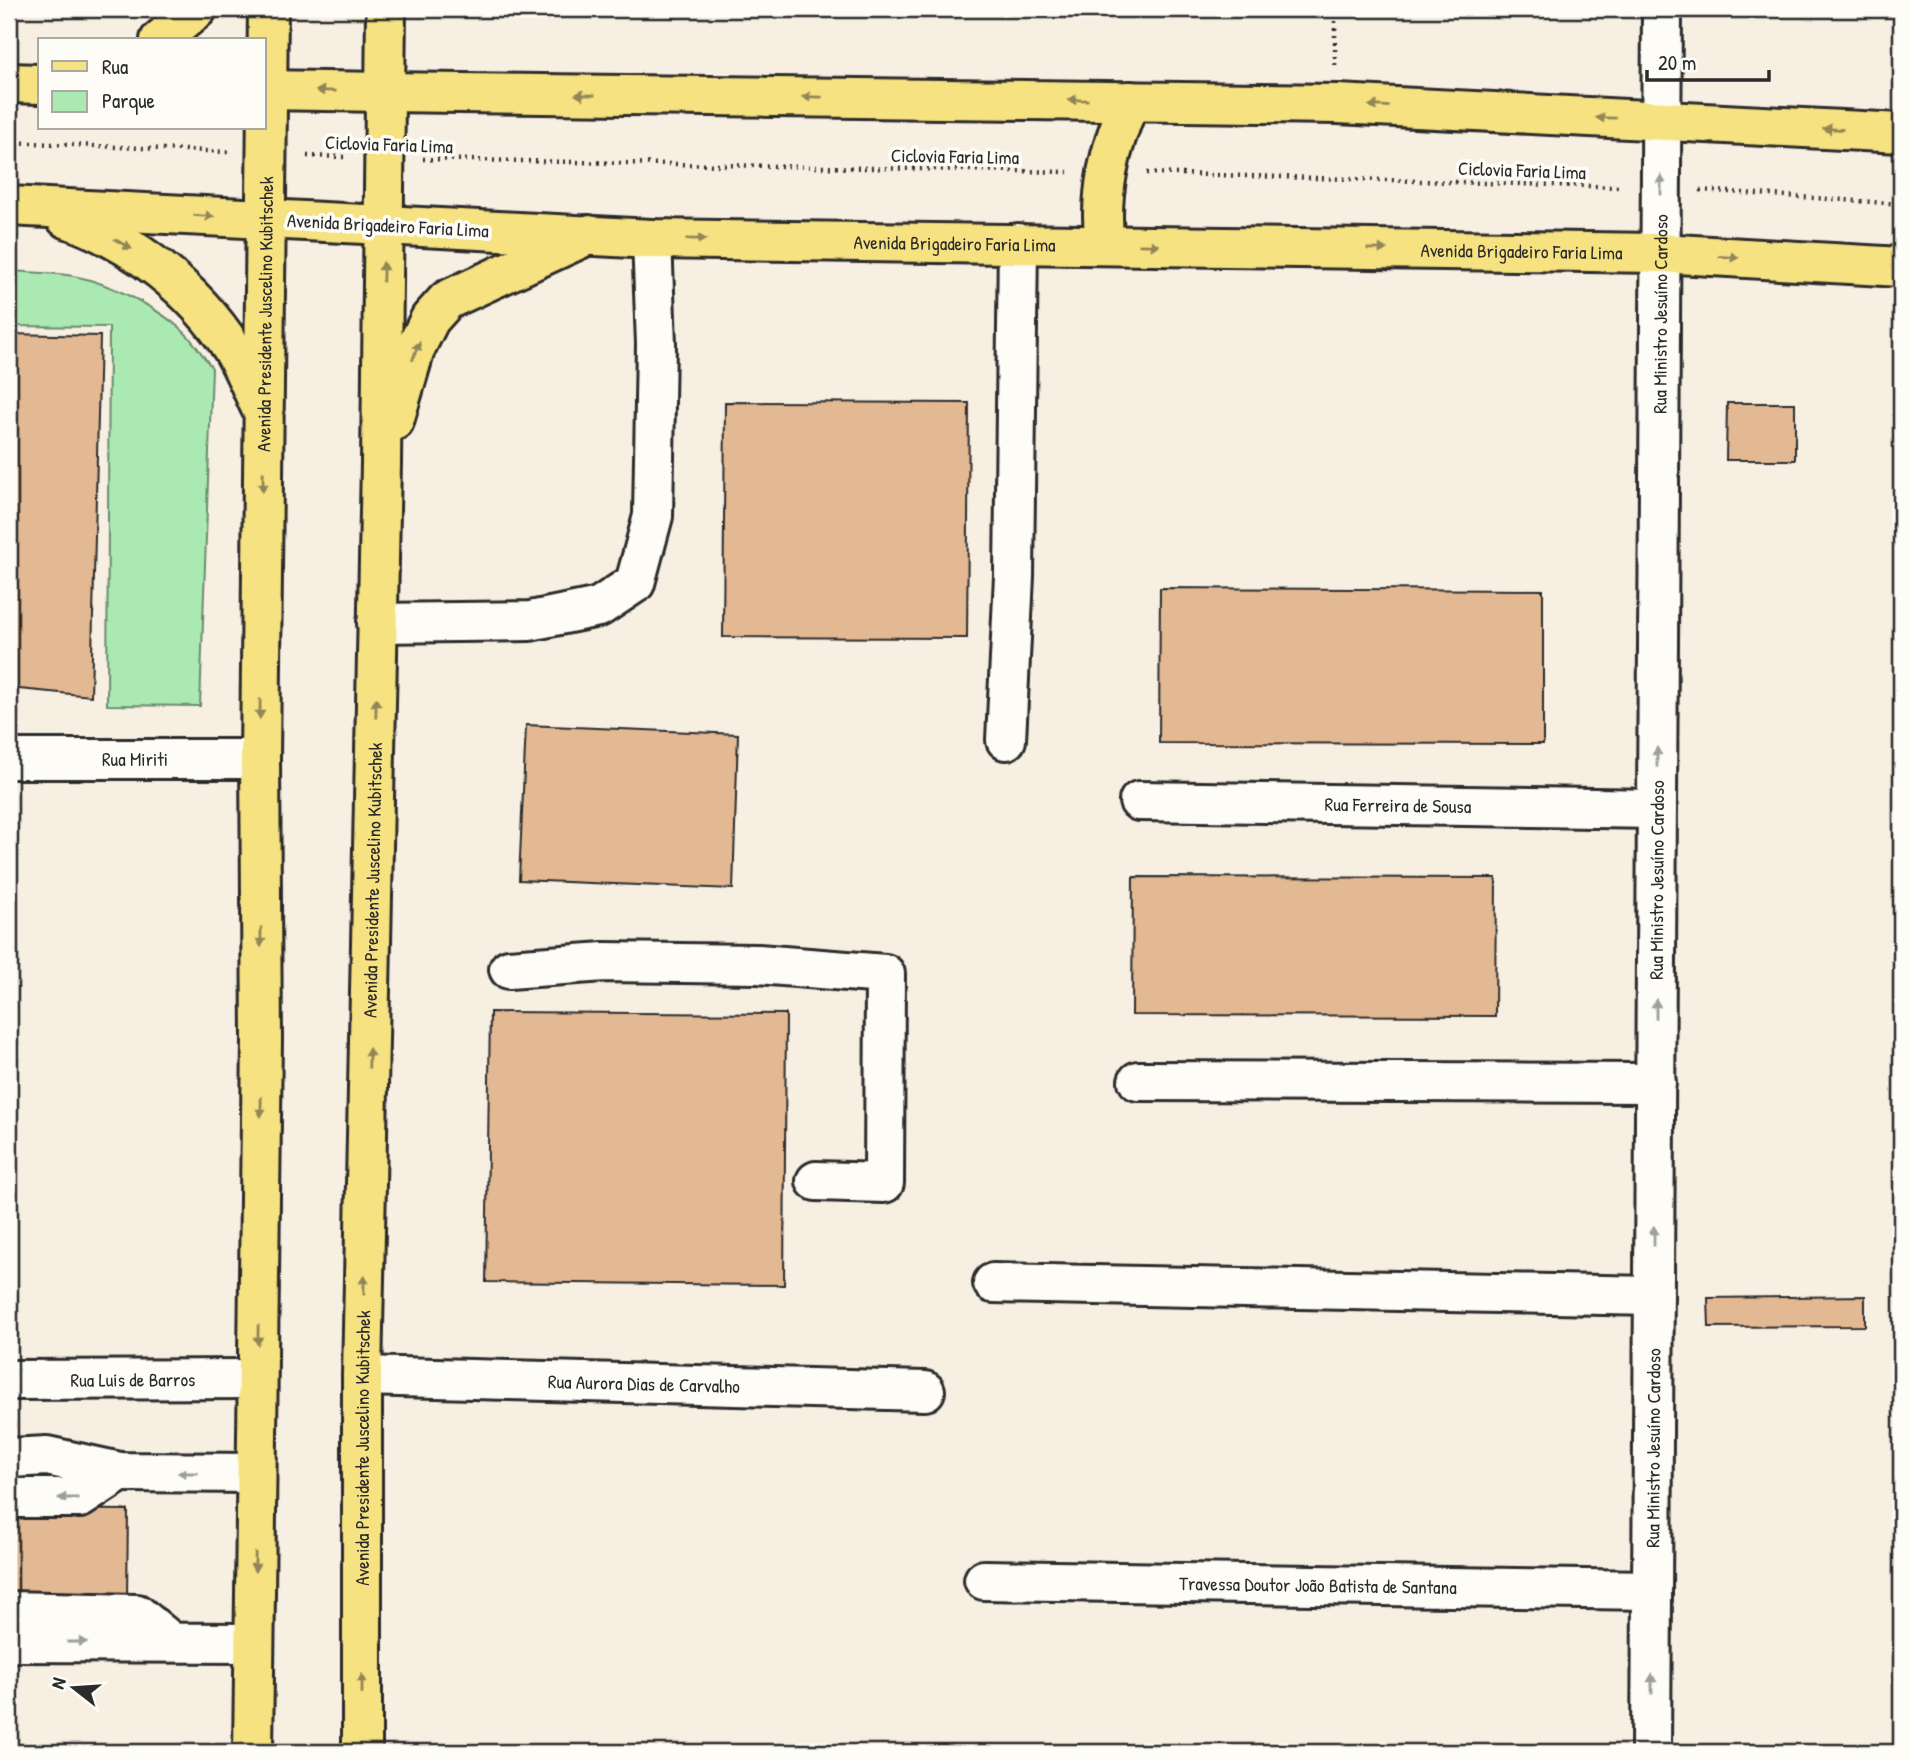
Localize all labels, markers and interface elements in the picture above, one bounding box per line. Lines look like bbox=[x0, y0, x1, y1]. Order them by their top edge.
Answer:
legend bbox=[38, 38, 266, 130]
scale bar bbox=[1647, 38, 1770, 82]
text: 20 m bbox=[1658, 48, 1696, 77]
text: Rua bbox=[102, 52, 128, 81]
one-way arrow bbox=[315, 85, 337, 97]
text: Parque bbox=[102, 86, 155, 115]
one-way arrow bbox=[574, 89, 596, 100]
one-way arrow bbox=[801, 91, 823, 103]
one-way arrow bbox=[1067, 94, 1089, 106]
one-way arrow bbox=[1368, 101, 1390, 112]
one-way arrow bbox=[1595, 113, 1617, 124]
one-way arrow bbox=[1822, 124, 1844, 135]
street label: Ciclovia Faria Lima bbox=[325, 129, 454, 159]
street label: Ciclovia Faria Lima bbox=[891, 142, 1020, 170]
street label: Ciclovia Faria Lima bbox=[1458, 155, 1587, 185]
one-way arrow bbox=[1655, 174, 1667, 196]
street label: Avenida Presidente Juscelino Kubitschek bbox=[250, 176, 279, 452]
street label: Avenida Brigadeiro Faria Lima bbox=[287, 207, 490, 243]
one-way arrow bbox=[193, 210, 215, 221]
street label: Rua Ministro Jesuíno Cardoso bbox=[1646, 214, 1674, 414]
street label: Avenida Brigadeiro Faria Lima bbox=[853, 229, 1056, 258]
one-way arrow bbox=[685, 233, 707, 245]
street label: Avenida Brigadeiro Faria Lima bbox=[1420, 237, 1623, 265]
one-way arrow bbox=[113, 238, 132, 250]
one-way arrow bbox=[1138, 240, 1160, 251]
one-way arrow bbox=[1366, 243, 1388, 255]
one-way arrow bbox=[1718, 252, 1740, 263]
one-way arrow bbox=[377, 261, 389, 283]
one-way arrow bbox=[410, 341, 421, 362]
one-way arrow bbox=[257, 471, 269, 493]
one-way arrow bbox=[370, 696, 381, 718]
one-way arrow bbox=[255, 698, 266, 720]
street label: Avenida Presidente Juscelino Kubitschek bbox=[356, 742, 388, 1018]
one-way arrow bbox=[1651, 745, 1663, 767]
street label: Rua Miriti bbox=[102, 746, 168, 772]
street label: Rua Ministro Jesuíno Cardoso bbox=[1643, 780, 1670, 980]
street label: Rua Ferreira de Sousa bbox=[1324, 791, 1472, 819]
one-way arrow bbox=[255, 926, 267, 948]
one-way arrow bbox=[1650, 997, 1662, 1019]
one-way arrow bbox=[363, 1046, 374, 1068]
one-way arrow bbox=[255, 1096, 266, 1118]
one-way arrow bbox=[1648, 1225, 1660, 1247]
one-way arrow bbox=[358, 1274, 370, 1296]
street label: Avenida Presidente Juscelino Kubitschek bbox=[349, 1310, 376, 1586]
one-way arrow bbox=[252, 1324, 263, 1346]
street label: Rua Ministro Jesuíno Cardoso bbox=[1639, 1348, 1667, 1548]
street label: Rua Luis de Barros bbox=[71, 1366, 195, 1393]
street label: Rua Aurora Dias de Carvalho bbox=[548, 1368, 741, 1399]
one-way arrow bbox=[176, 1467, 198, 1479]
one-way arrow bbox=[57, 1492, 79, 1504]
one-way arrow bbox=[249, 1551, 261, 1573]
street label: Travessa Doutor João Batista de Santana bbox=[1179, 1570, 1457, 1600]
one-way arrow bbox=[66, 1636, 88, 1648]
north arrow bbox=[38, 1652, 108, 1722]
one-way arrow bbox=[356, 1673, 368, 1695]
one-way arrow bbox=[1646, 1673, 1658, 1695]
text: N bbox=[44, 1674, 72, 1692]

